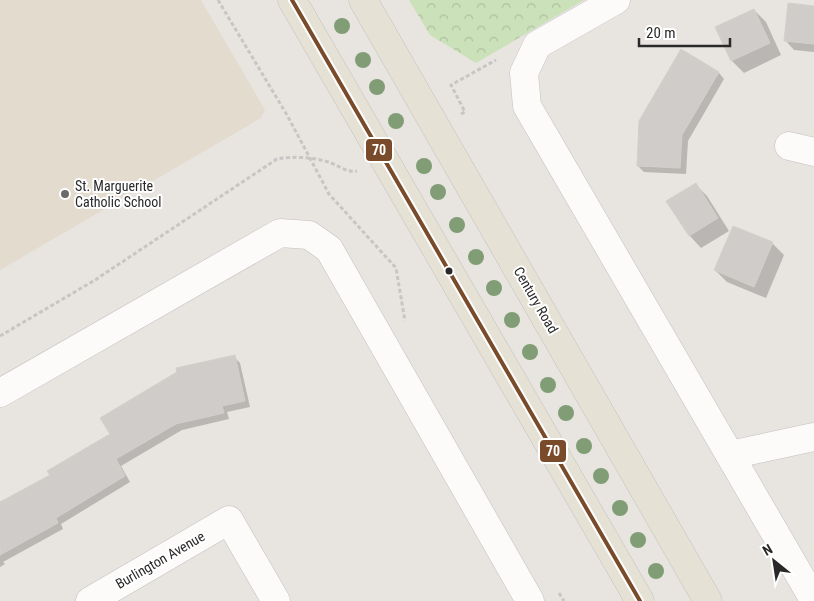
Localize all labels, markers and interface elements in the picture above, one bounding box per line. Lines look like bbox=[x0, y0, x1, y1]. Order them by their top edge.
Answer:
scale bar bbox=[639, 15, 730, 47]
text: 20 m bbox=[646, 24, 676, 42]
line badge: 70 bbox=[365, 138, 393, 162]
text: 70 bbox=[372, 142, 386, 158]
place label: St. Marguerite Catholic School bbox=[75, 178, 161, 210]
marker: St. Marguerite Catholic School bbox=[59, 188, 71, 200]
street label: Century Road bbox=[511, 264, 561, 336]
unlabelled marker bbox=[444, 266, 454, 276]
line badge: 70 bbox=[539, 439, 567, 463]
text: 70 bbox=[546, 443, 560, 459]
street label: Burlington Avenue bbox=[113, 528, 208, 592]
north arrow bbox=[749, 536, 799, 586]
text: N bbox=[760, 541, 775, 559]

